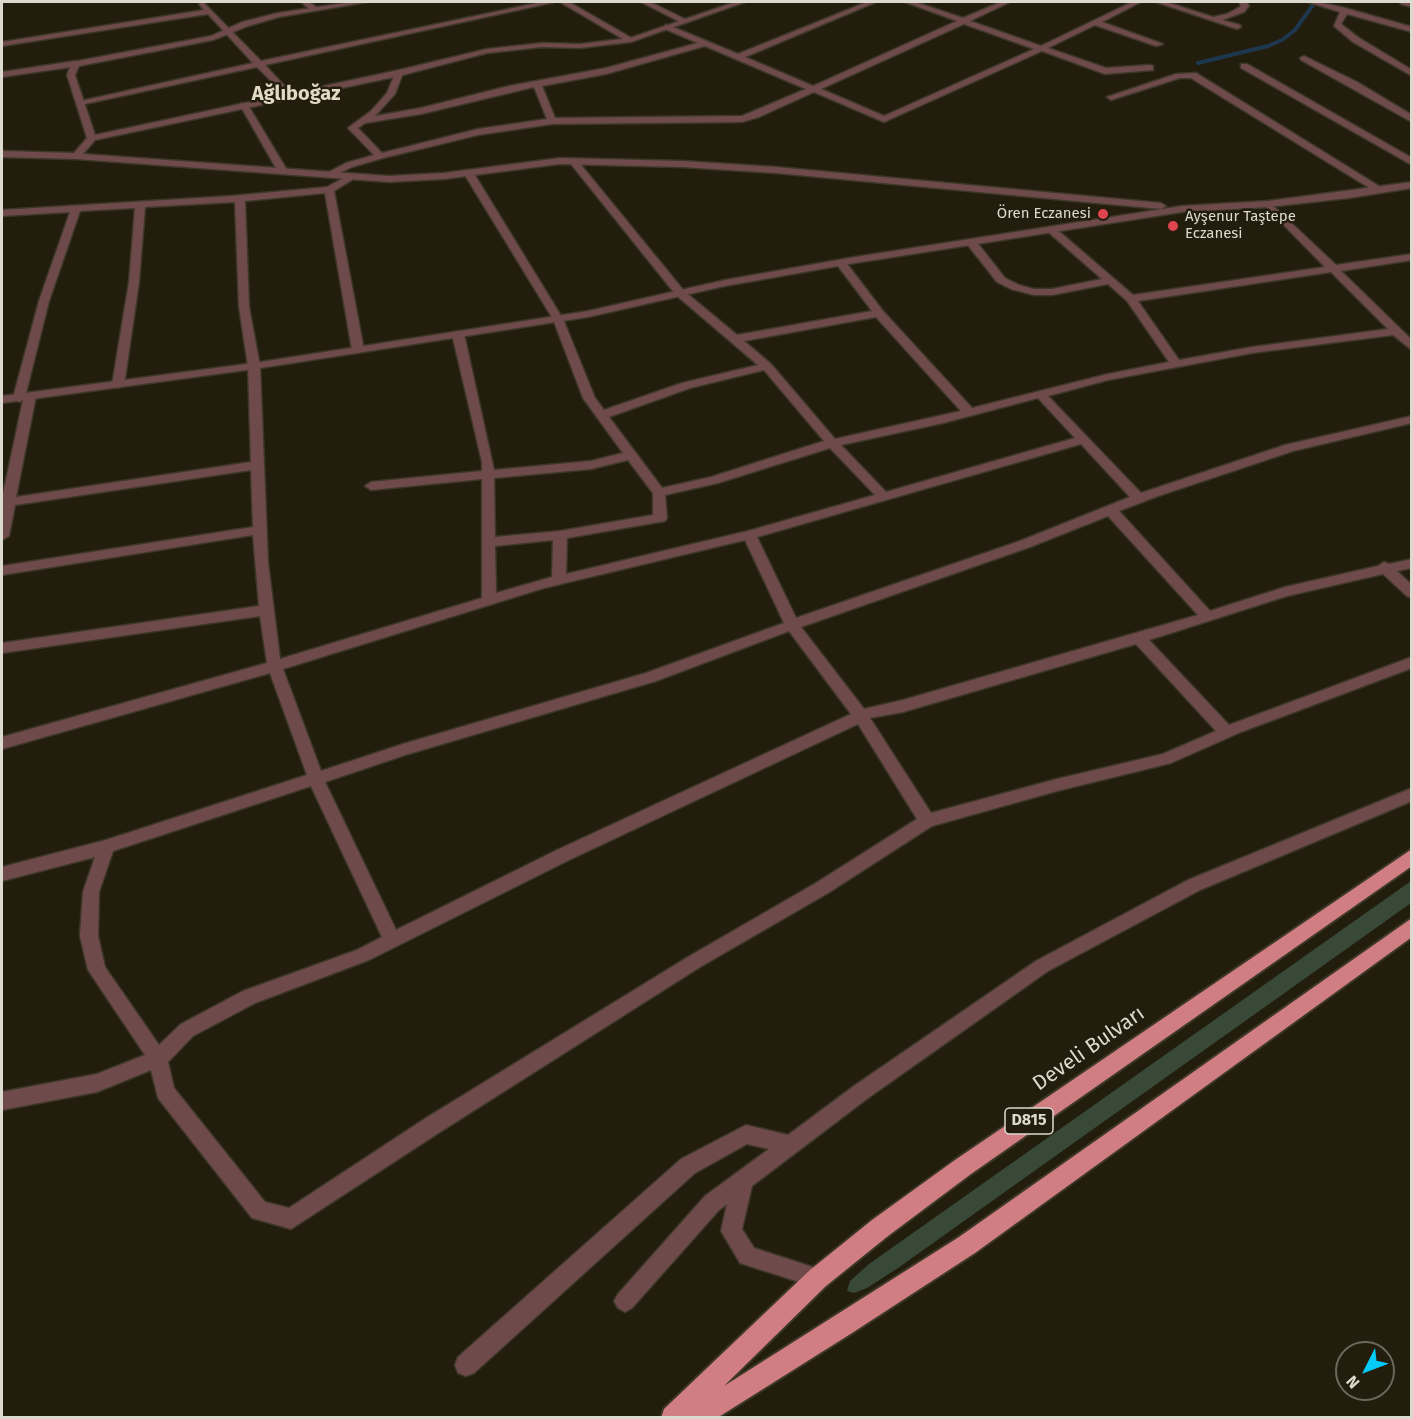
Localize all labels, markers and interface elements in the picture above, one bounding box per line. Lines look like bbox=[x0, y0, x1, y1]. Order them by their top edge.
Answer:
district label: Ağlıboğaz bbox=[252, 82, 340, 106]
place label: Ören Eczanesi bbox=[997, 205, 1091, 223]
marker: Ören Eczanesi bbox=[1096, 207, 1110, 221]
place label: Ayşenur Taştepe Eczanesi bbox=[1185, 208, 1296, 243]
marker: Ayşenur Taştepe Eczanesi bbox=[1166, 219, 1180, 233]
street label: Develi Bulvarı bbox=[1028, 1001, 1150, 1097]
road number: D815 bbox=[1005, 1108, 1053, 1134]
north arrow bbox=[1335, 1341, 1395, 1401]
text: N bbox=[1342, 1372, 1363, 1392]

